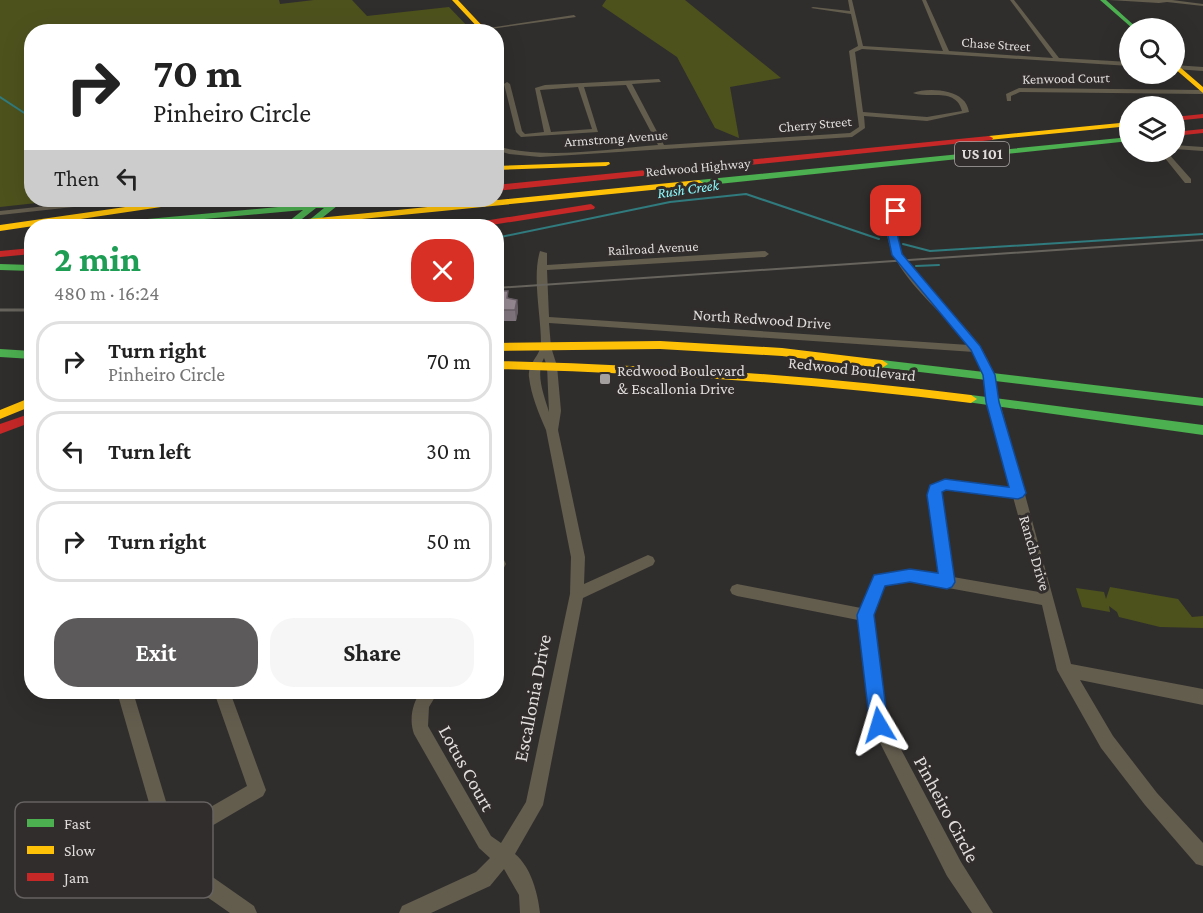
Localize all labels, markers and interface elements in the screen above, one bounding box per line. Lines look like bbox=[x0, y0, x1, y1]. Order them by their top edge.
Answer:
map controls bbox=[1119, 18, 1185, 162]
button: search bbox=[1119, 18, 1185, 84]
street label: Chase Street bbox=[961, 34, 1031, 54]
icon: right bbox=[54, 48, 132, 126]
text: 70 m bbox=[153, 49, 242, 96]
street label: Kenwood Court bbox=[1022, 69, 1110, 87]
button: layers bbox=[1119, 96, 1185, 162]
text: Pinheiro Circle bbox=[153, 98, 311, 128]
street label: Cherry Street bbox=[778, 113, 853, 135]
street label: Armstrong Avenue bbox=[564, 126, 668, 150]
road number: US 101 bbox=[955, 142, 1009, 166]
street label: Redwood Highway bbox=[645, 154, 752, 180]
icon: left bbox=[111, 162, 144, 195]
text: Then bbox=[54, 166, 99, 191]
water label: Rush Creek bbox=[656, 177, 721, 201]
pin bbox=[870, 185, 921, 236]
icon: arrive bbox=[879, 194, 912, 227]
street label: Railroad Avenue bbox=[607, 238, 699, 258]
text: 2 min bbox=[54, 239, 141, 279]
button: close bbox=[411, 239, 474, 302]
text: 480 m · 16:24 bbox=[54, 282, 160, 304]
street label: North Redwood Drive bbox=[692, 306, 832, 332]
text: Turn right bbox=[108, 338, 206, 363]
icon: right bbox=[57, 345, 90, 378]
text: 70 m bbox=[427, 349, 471, 374]
street label: Redwood Boulevard bbox=[788, 354, 917, 384]
place label: Redwood Boulevard & Escallonia Drive bbox=[617, 362, 745, 397]
text: Pinheiro Circle bbox=[108, 363, 225, 385]
marker: Redwood Boulevard & Escallonia Drive bbox=[598, 372, 612, 386]
icon: left bbox=[57, 435, 90, 468]
text: Turn left bbox=[108, 439, 191, 464]
text: 30 m bbox=[426, 439, 471, 464]
street label: Ranch Drive bbox=[1016, 513, 1054, 593]
icon: right bbox=[57, 525, 90, 558]
text: Turn right bbox=[108, 529, 206, 554]
text: 50 m bbox=[426, 529, 471, 554]
button: Exit bbox=[54, 618, 258, 687]
button: Share bbox=[270, 618, 474, 687]
street label: Escallonia Drive bbox=[509, 632, 555, 764]
position arrow bbox=[847, 693, 911, 757]
street label: Lotus Court bbox=[434, 721, 500, 815]
street label: Pinheiro Circle bbox=[910, 752, 984, 866]
legend bbox=[15, 802, 213, 898]
text: Fast bbox=[64, 815, 91, 832]
text: Slow bbox=[64, 842, 96, 859]
text: Jam bbox=[62, 869, 89, 887]

